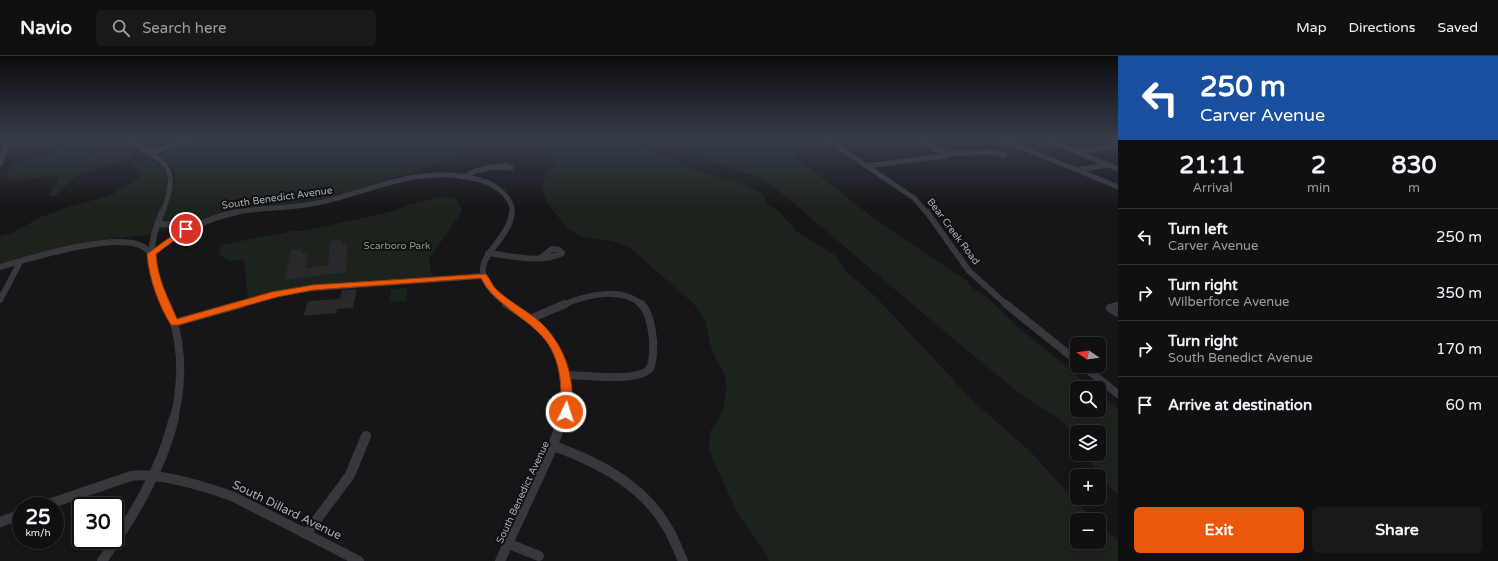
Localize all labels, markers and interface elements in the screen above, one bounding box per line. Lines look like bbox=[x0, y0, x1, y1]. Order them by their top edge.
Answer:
search box bbox=[96, 10, 376, 46]
text: Navio bbox=[20, 17, 72, 39]
icon: search bbox=[110, 17, 132, 39]
text: Search here bbox=[142, 19, 226, 37]
text: Map bbox=[1296, 19, 1327, 36]
text: Directions bbox=[1349, 19, 1416, 36]
text: Saved bbox=[1438, 19, 1478, 36]
text: 250 m bbox=[1200, 70, 1286, 104]
icon: left bbox=[1134, 72, 1186, 124]
text: Carver Avenue bbox=[1200, 104, 1325, 126]
text: 21:11 bbox=[1179, 151, 1246, 180]
text: 2 bbox=[1311, 151, 1326, 180]
text: 830 bbox=[1391, 151, 1437, 180]
text: Arrival bbox=[1192, 180, 1233, 196]
text: min bbox=[1307, 180, 1330, 196]
text: m bbox=[1408, 180, 1420, 196]
street label: South Benedict Avenue bbox=[221, 184, 333, 212]
street label: Bear Creek Road bbox=[924, 196, 982, 267]
pin bbox=[169, 212, 203, 246]
icon: arrive bbox=[175, 218, 197, 240]
text: Turn left bbox=[1168, 220, 1228, 238]
icon: left bbox=[1134, 226, 1156, 248]
text: 250 m bbox=[1436, 228, 1482, 246]
text: Carver Avenue bbox=[1168, 238, 1258, 254]
park label: Scarboro Park bbox=[363, 240, 431, 252]
text: Turn right bbox=[1168, 276, 1238, 294]
icon: right bbox=[1134, 282, 1156, 304]
text: 350 m bbox=[1436, 284, 1482, 302]
text: Wilberforce Avenue bbox=[1168, 294, 1289, 310]
text: Turn right bbox=[1168, 332, 1238, 350]
north arrow bbox=[1070, 337, 1106, 373]
map controls bbox=[1070, 337, 1106, 549]
icon: right bbox=[1134, 338, 1156, 360]
text: 170 m bbox=[1436, 340, 1482, 358]
text: South Benedict Avenue bbox=[1168, 350, 1313, 366]
button: search bbox=[1070, 381, 1106, 417]
position arrow bbox=[545, 391, 587, 433]
icon: arrive bbox=[1134, 394, 1156, 416]
text: Arrive at destination bbox=[1168, 396, 1312, 414]
text: 60 m bbox=[1445, 396, 1482, 414]
button: layers bbox=[1070, 425, 1106, 461]
street label: South Benedict Avenue bbox=[494, 439, 552, 545]
button: + bbox=[1070, 469, 1106, 505]
street label: South Dillard Avenue bbox=[230, 477, 344, 543]
speed limit sign: 30 bbox=[72, 497, 124, 549]
text: 25 bbox=[25, 506, 51, 530]
button: Exit bbox=[1134, 507, 1304, 553]
button: Share bbox=[1312, 507, 1482, 553]
button: − bbox=[1070, 513, 1106, 549]
text: km/h bbox=[25, 527, 51, 539]

